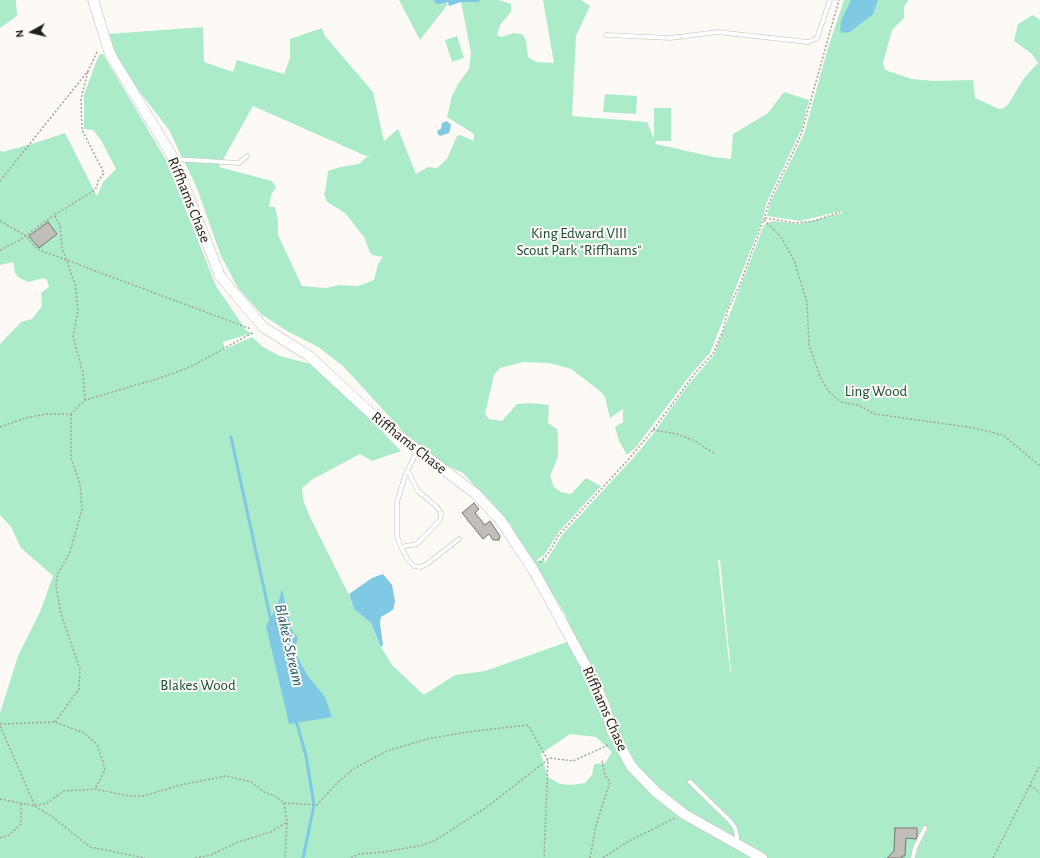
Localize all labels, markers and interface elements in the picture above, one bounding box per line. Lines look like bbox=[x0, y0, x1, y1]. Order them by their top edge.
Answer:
north arrow bbox=[12, 12, 52, 52]
text: N bbox=[14, 29, 26, 38]
street label: Riffhams Chase bbox=[164, 154, 214, 246]
park label: King Edward VIII Scout Park "Riffhams" bbox=[516, 224, 642, 259]
park label: Ling Wood bbox=[845, 382, 907, 400]
street label: Riffhams Chase bbox=[368, 408, 450, 478]
water label: Blake's Stream bbox=[270, 602, 308, 688]
street label: Riffhams Chase bbox=[578, 664, 632, 754]
park label: Blakes Wood bbox=[160, 676, 236, 694]

